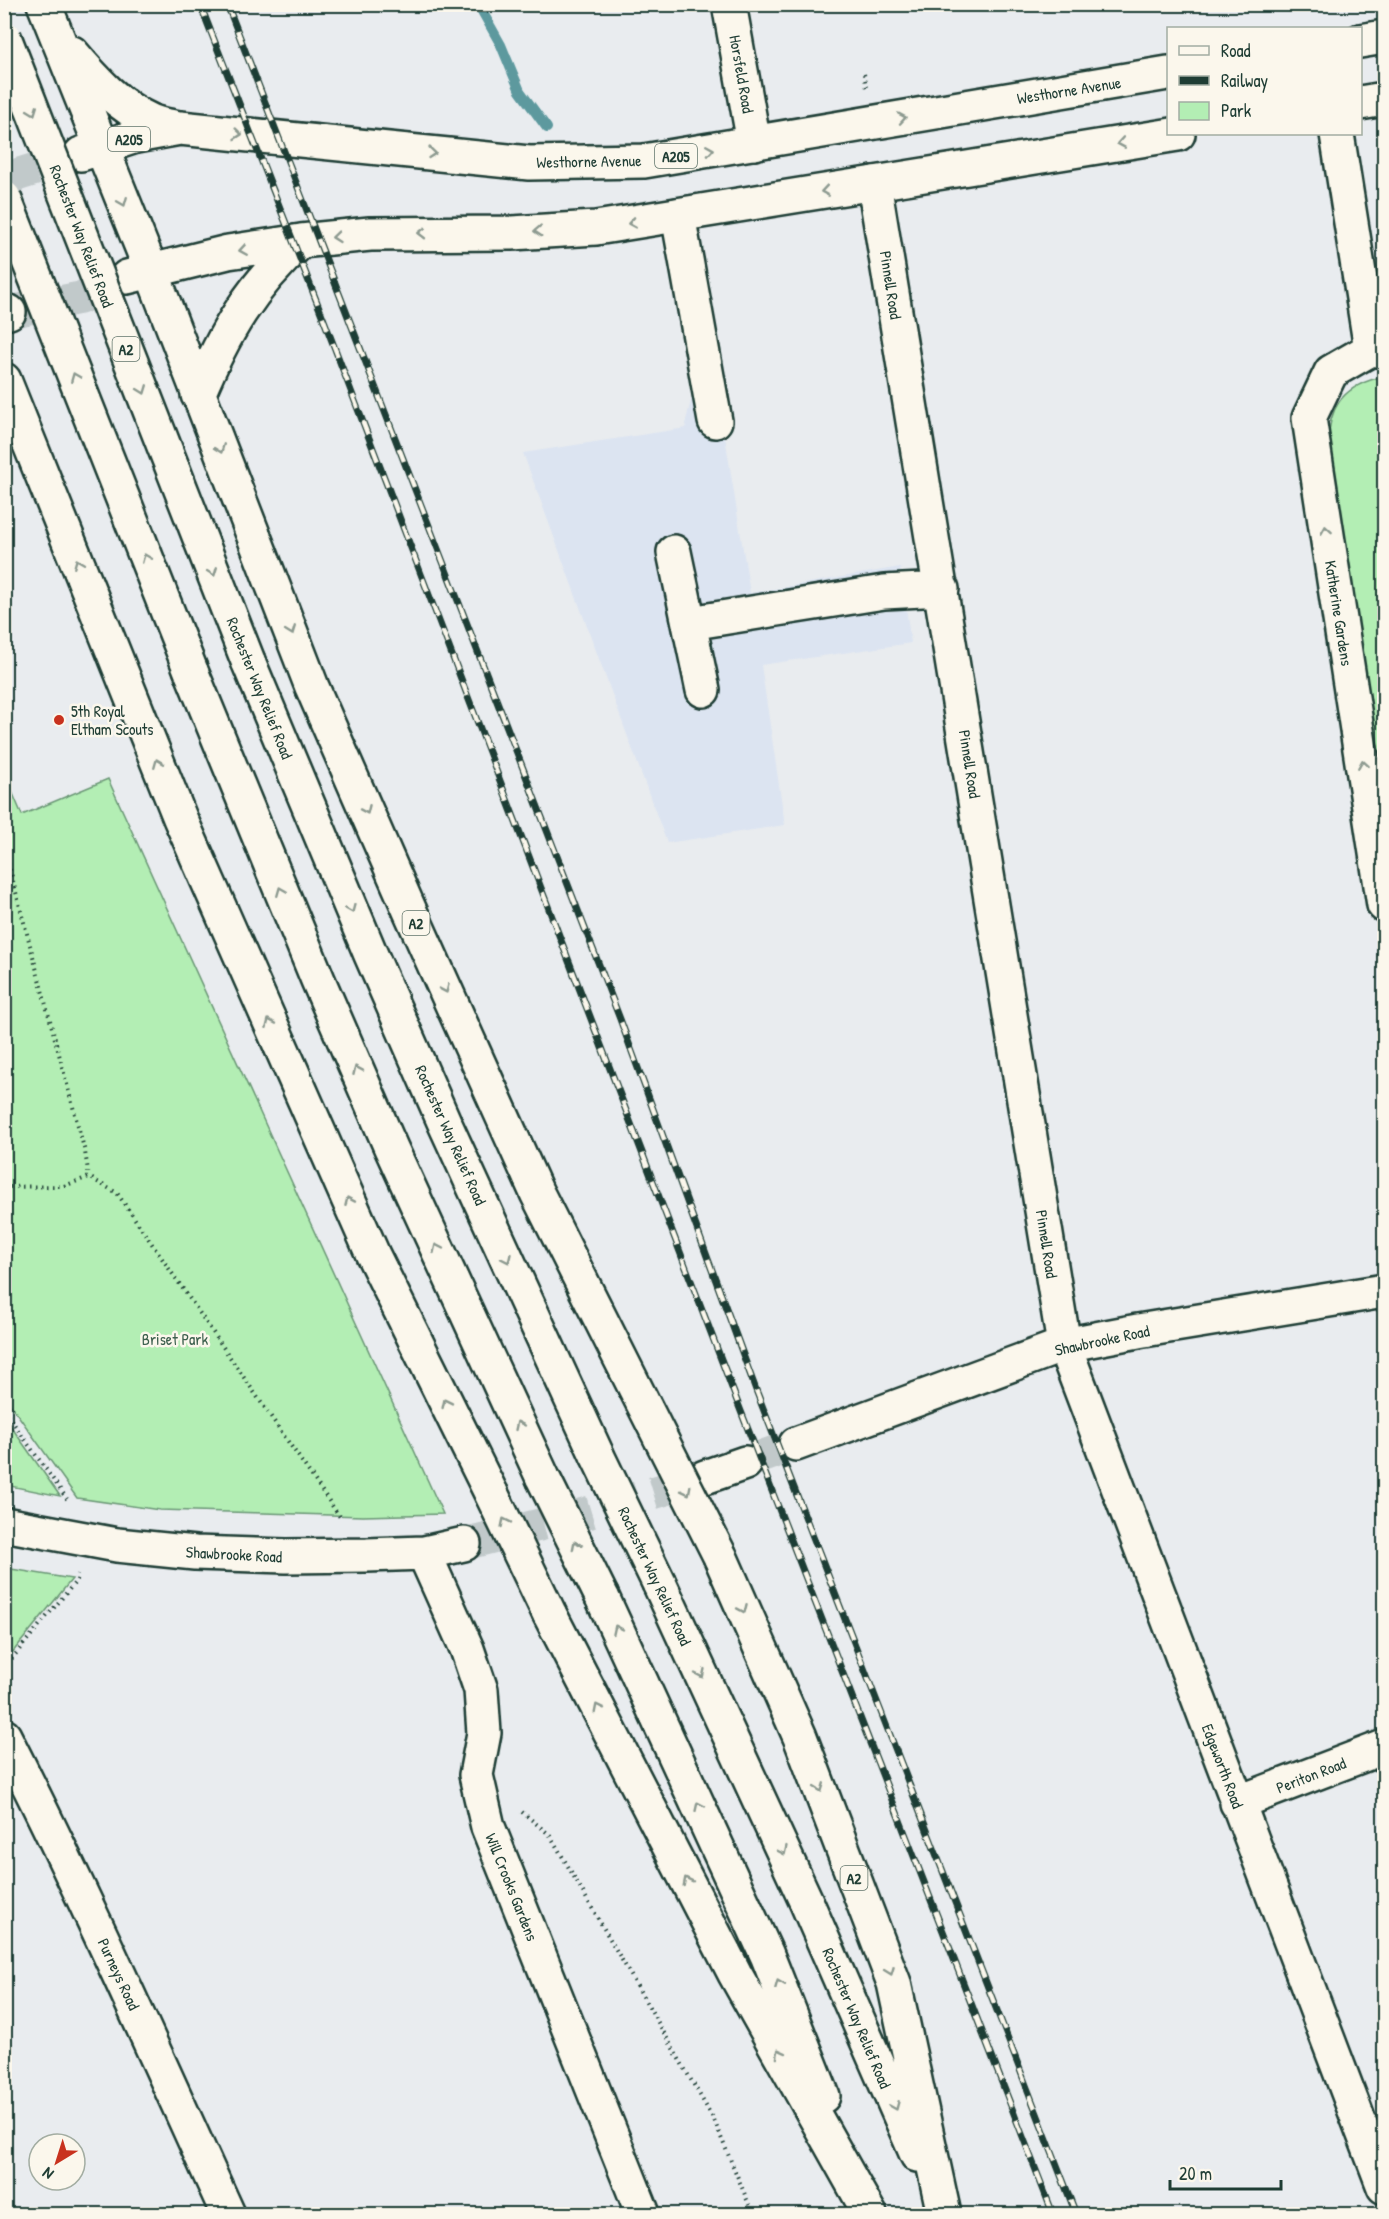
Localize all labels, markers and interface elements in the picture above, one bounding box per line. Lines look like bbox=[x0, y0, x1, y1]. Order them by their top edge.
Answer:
legend bbox=[1167, 27, 1362, 135]
street label: Horsfeld Road bbox=[724, 33, 760, 115]
text: Road bbox=[1221, 38, 1251, 63]
text: Railway bbox=[1221, 68, 1268, 93]
street label: Westhorne Avenue bbox=[1015, 71, 1123, 109]
text: Park bbox=[1221, 98, 1252, 123]
one-way arrow bbox=[26, 105, 39, 116]
one-way arrow bbox=[897, 112, 906, 124]
road number: A205 bbox=[108, 127, 150, 151]
one-way arrow bbox=[233, 127, 242, 140]
one-way arrow bbox=[1116, 137, 1125, 149]
road number: A205 bbox=[655, 144, 697, 168]
one-way arrow bbox=[705, 145, 714, 157]
one-way arrow bbox=[427, 146, 436, 159]
street label: Westhorne Avenue bbox=[536, 149, 642, 173]
street label: Rochester Way Relief Road bbox=[45, 162, 119, 310]
one-way arrow bbox=[820, 185, 829, 197]
one-way arrow bbox=[116, 195, 128, 206]
one-way arrow bbox=[628, 216, 637, 228]
one-way arrow bbox=[533, 225, 542, 238]
one-way arrow bbox=[418, 227, 427, 239]
one-way arrow bbox=[331, 230, 340, 243]
one-way arrow bbox=[238, 243, 248, 255]
street label: Pinnell Road bbox=[875, 249, 907, 321]
road number: A2 bbox=[112, 337, 140, 361]
one-way arrow bbox=[70, 372, 82, 383]
one-way arrow bbox=[135, 385, 148, 395]
one-way arrow bbox=[212, 443, 225, 454]
one-way arrow bbox=[1321, 526, 1333, 535]
one-way arrow bbox=[141, 553, 154, 564]
one-way arrow bbox=[73, 558, 85, 569]
street label: Katherine Gardens bbox=[1320, 559, 1358, 667]
one-way arrow bbox=[206, 566, 219, 577]
street label: Rochester Way Relief Road bbox=[222, 614, 298, 762]
one-way arrow bbox=[283, 625, 296, 636]
place label: 5th Royal Eltham Scouts bbox=[71, 700, 153, 740]
marker: 5th Royal Eltham Scouts bbox=[52, 713, 66, 727]
street label: Pinnell Road bbox=[954, 728, 986, 800]
one-way arrow bbox=[153, 759, 165, 770]
one-way arrow bbox=[1357, 760, 1369, 769]
one-way arrow bbox=[359, 804, 371, 815]
one-way arrow bbox=[276, 886, 288, 897]
one-way arrow bbox=[344, 902, 356, 913]
road number: A2 bbox=[402, 911, 430, 935]
one-way arrow bbox=[438, 982, 450, 993]
one-way arrow bbox=[265, 1018, 277, 1029]
street label: Rochester Way Relief Road bbox=[410, 1062, 492, 1208]
one-way arrow bbox=[353, 1066, 365, 1077]
one-way arrow bbox=[344, 1197, 356, 1208]
street label: Pinnell Road bbox=[1031, 1208, 1063, 1280]
one-way arrow bbox=[433, 1244, 445, 1255]
one-way arrow bbox=[500, 1253, 512, 1264]
street label: Shawbrooke Road bbox=[1053, 1319, 1151, 1361]
park label: Briset Park bbox=[142, 1328, 209, 1350]
one-way arrow bbox=[442, 1399, 454, 1410]
one-way arrow bbox=[514, 1421, 526, 1432]
one-way arrow bbox=[680, 1485, 692, 1496]
street label: Rochester Way Relief Road bbox=[613, 1503, 697, 1649]
one-way arrow bbox=[500, 1518, 512, 1529]
street label: Shawbrooke Road bbox=[185, 1540, 283, 1568]
one-way arrow bbox=[572, 1540, 584, 1551]
one-way arrow bbox=[736, 1603, 748, 1614]
one-way arrow bbox=[612, 1624, 624, 1635]
one-way arrow bbox=[693, 1668, 705, 1679]
one-way arrow bbox=[594, 1704, 605, 1714]
street label: Edgeworth Road bbox=[1197, 1721, 1249, 1811]
street label: Periton Road bbox=[1273, 1752, 1349, 1798]
one-way arrow bbox=[813, 1782, 825, 1793]
one-way arrow bbox=[694, 1801, 706, 1812]
street label: Will Crooks Gardens bbox=[480, 1830, 544, 1944]
one-way arrow bbox=[776, 1844, 788, 1855]
road number: A2 bbox=[840, 1866, 868, 1890]
one-way arrow bbox=[683, 1877, 694, 1887]
street label: Purneys Road bbox=[93, 1935, 145, 2013]
street label: Rochester Way Relief Road bbox=[817, 1944, 897, 2092]
one-way arrow bbox=[882, 1965, 895, 1975]
one-way arrow bbox=[774, 1979, 786, 1990]
one-way arrow bbox=[775, 2049, 787, 2059]
one-way arrow bbox=[888, 2100, 900, 2111]
north arrow bbox=[27, 2132, 87, 2192]
scale bar bbox=[1170, 2153, 1281, 2191]
text: 20 m bbox=[1179, 2161, 1212, 2186]
text: N bbox=[37, 2162, 58, 2185]

